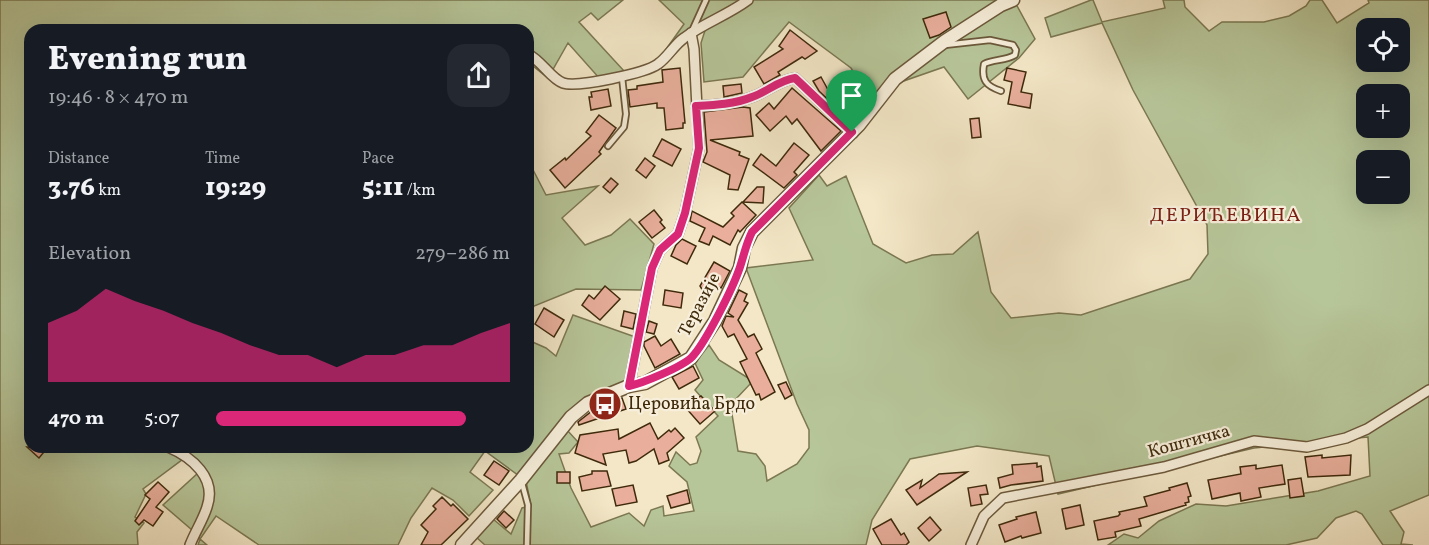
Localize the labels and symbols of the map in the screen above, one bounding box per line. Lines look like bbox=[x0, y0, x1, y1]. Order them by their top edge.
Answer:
pin bbox=[826, 70, 877, 132]
district label: ДЕРИЋЕВИНА bbox=[1150, 202, 1302, 230]
street label: Теразије bbox=[673, 268, 727, 342]
bus stop icon: Церовића Брдо bbox=[587, 386, 623, 422]
place label: Церовића Брдо bbox=[628, 392, 755, 417]
street label: Коштичка bbox=[1145, 419, 1233, 465]

